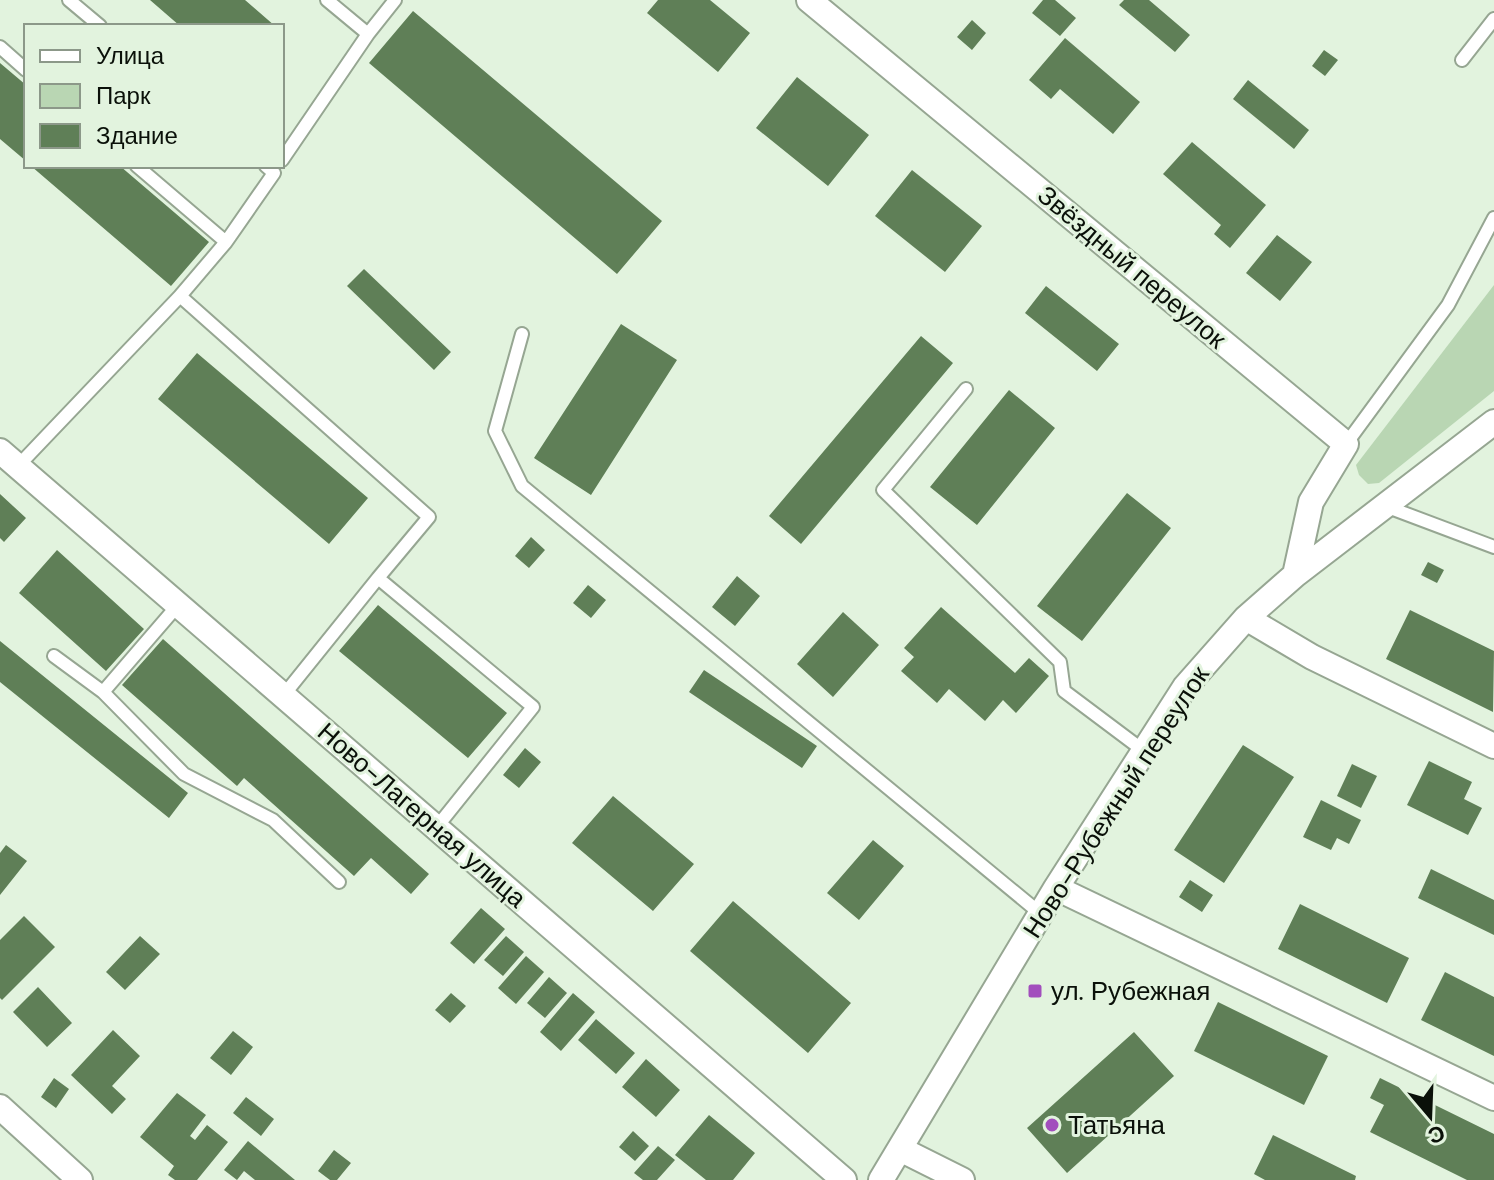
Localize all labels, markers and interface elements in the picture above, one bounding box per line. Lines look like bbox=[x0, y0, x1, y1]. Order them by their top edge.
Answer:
legend bbox=[24, 24, 284, 168]
text: Улица bbox=[96, 40, 165, 71]
text: Парк bbox=[96, 80, 151, 111]
text: Здание bbox=[96, 120, 178, 151]
street label: Звёздный переулок bbox=[1031, 178, 1234, 356]
street label: Ново-Рубежный переулок bbox=[1015, 659, 1217, 944]
street label: Ново-Лагерная улица bbox=[310, 715, 534, 915]
place label: ул. Рубежная bbox=[1051, 974, 1210, 1008]
marker: ул. Рубежная bbox=[1026, 982, 1044, 1000]
north arrow bbox=[1390, 1076, 1470, 1156]
place label: Татьяна bbox=[1068, 1108, 1165, 1142]
marker: Татьяна bbox=[1043, 1116, 1061, 1134]
text: С bbox=[1424, 1118, 1449, 1151]

